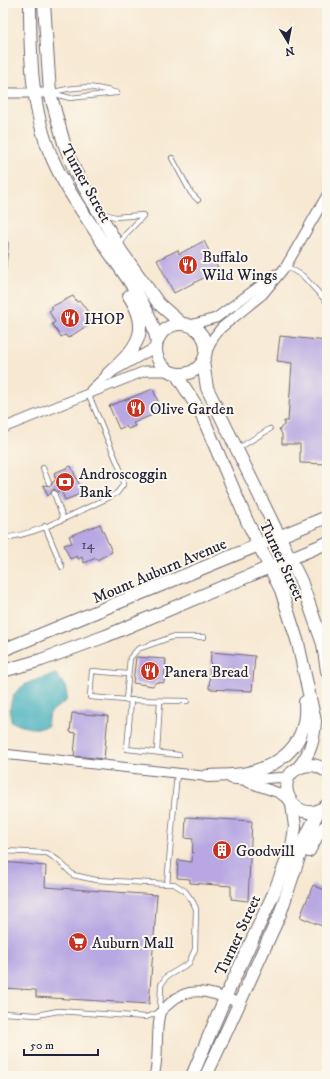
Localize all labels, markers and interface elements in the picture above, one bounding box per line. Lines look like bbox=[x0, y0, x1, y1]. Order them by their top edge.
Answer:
north arrow bbox=[268, 22, 308, 62]
text: N bbox=[284, 43, 295, 59]
street label: Turner Street bbox=[56, 141, 116, 226]
place label: Buffalo Wild Wings bbox=[201, 247, 277, 285]
restaurant icon: Buffalo Wild Wings bbox=[177, 254, 199, 276]
restaurant icon: IHOP bbox=[59, 307, 81, 329]
place label: IHOP bbox=[84, 309, 124, 329]
restaurant icon: Olive Garden bbox=[125, 397, 147, 419]
place label: Olive Garden bbox=[150, 399, 235, 419]
place label: Androscoggin Bank bbox=[79, 464, 168, 502]
bank icon: Androscoggin Bank bbox=[54, 471, 76, 493]
street label: Turner Street bbox=[255, 517, 309, 604]
street label: Mount Auburn Avenue bbox=[89, 533, 230, 608]
house number: 14 bbox=[81, 536, 96, 554]
restaurant icon: Panera Bread bbox=[139, 660, 161, 682]
place label: Panera Bread bbox=[164, 662, 249, 682]
building icon: Goodwill bbox=[211, 839, 233, 861]
place label: Goodwill bbox=[236, 841, 295, 861]
street label: Turner Street bbox=[211, 892, 265, 979]
supermarket icon: Auburn Mall bbox=[67, 931, 89, 953]
place label: Auburn Mall bbox=[92, 933, 174, 953]
scale bar bbox=[24, 1031, 98, 1057]
text: 50 m bbox=[30, 1038, 54, 1053]

